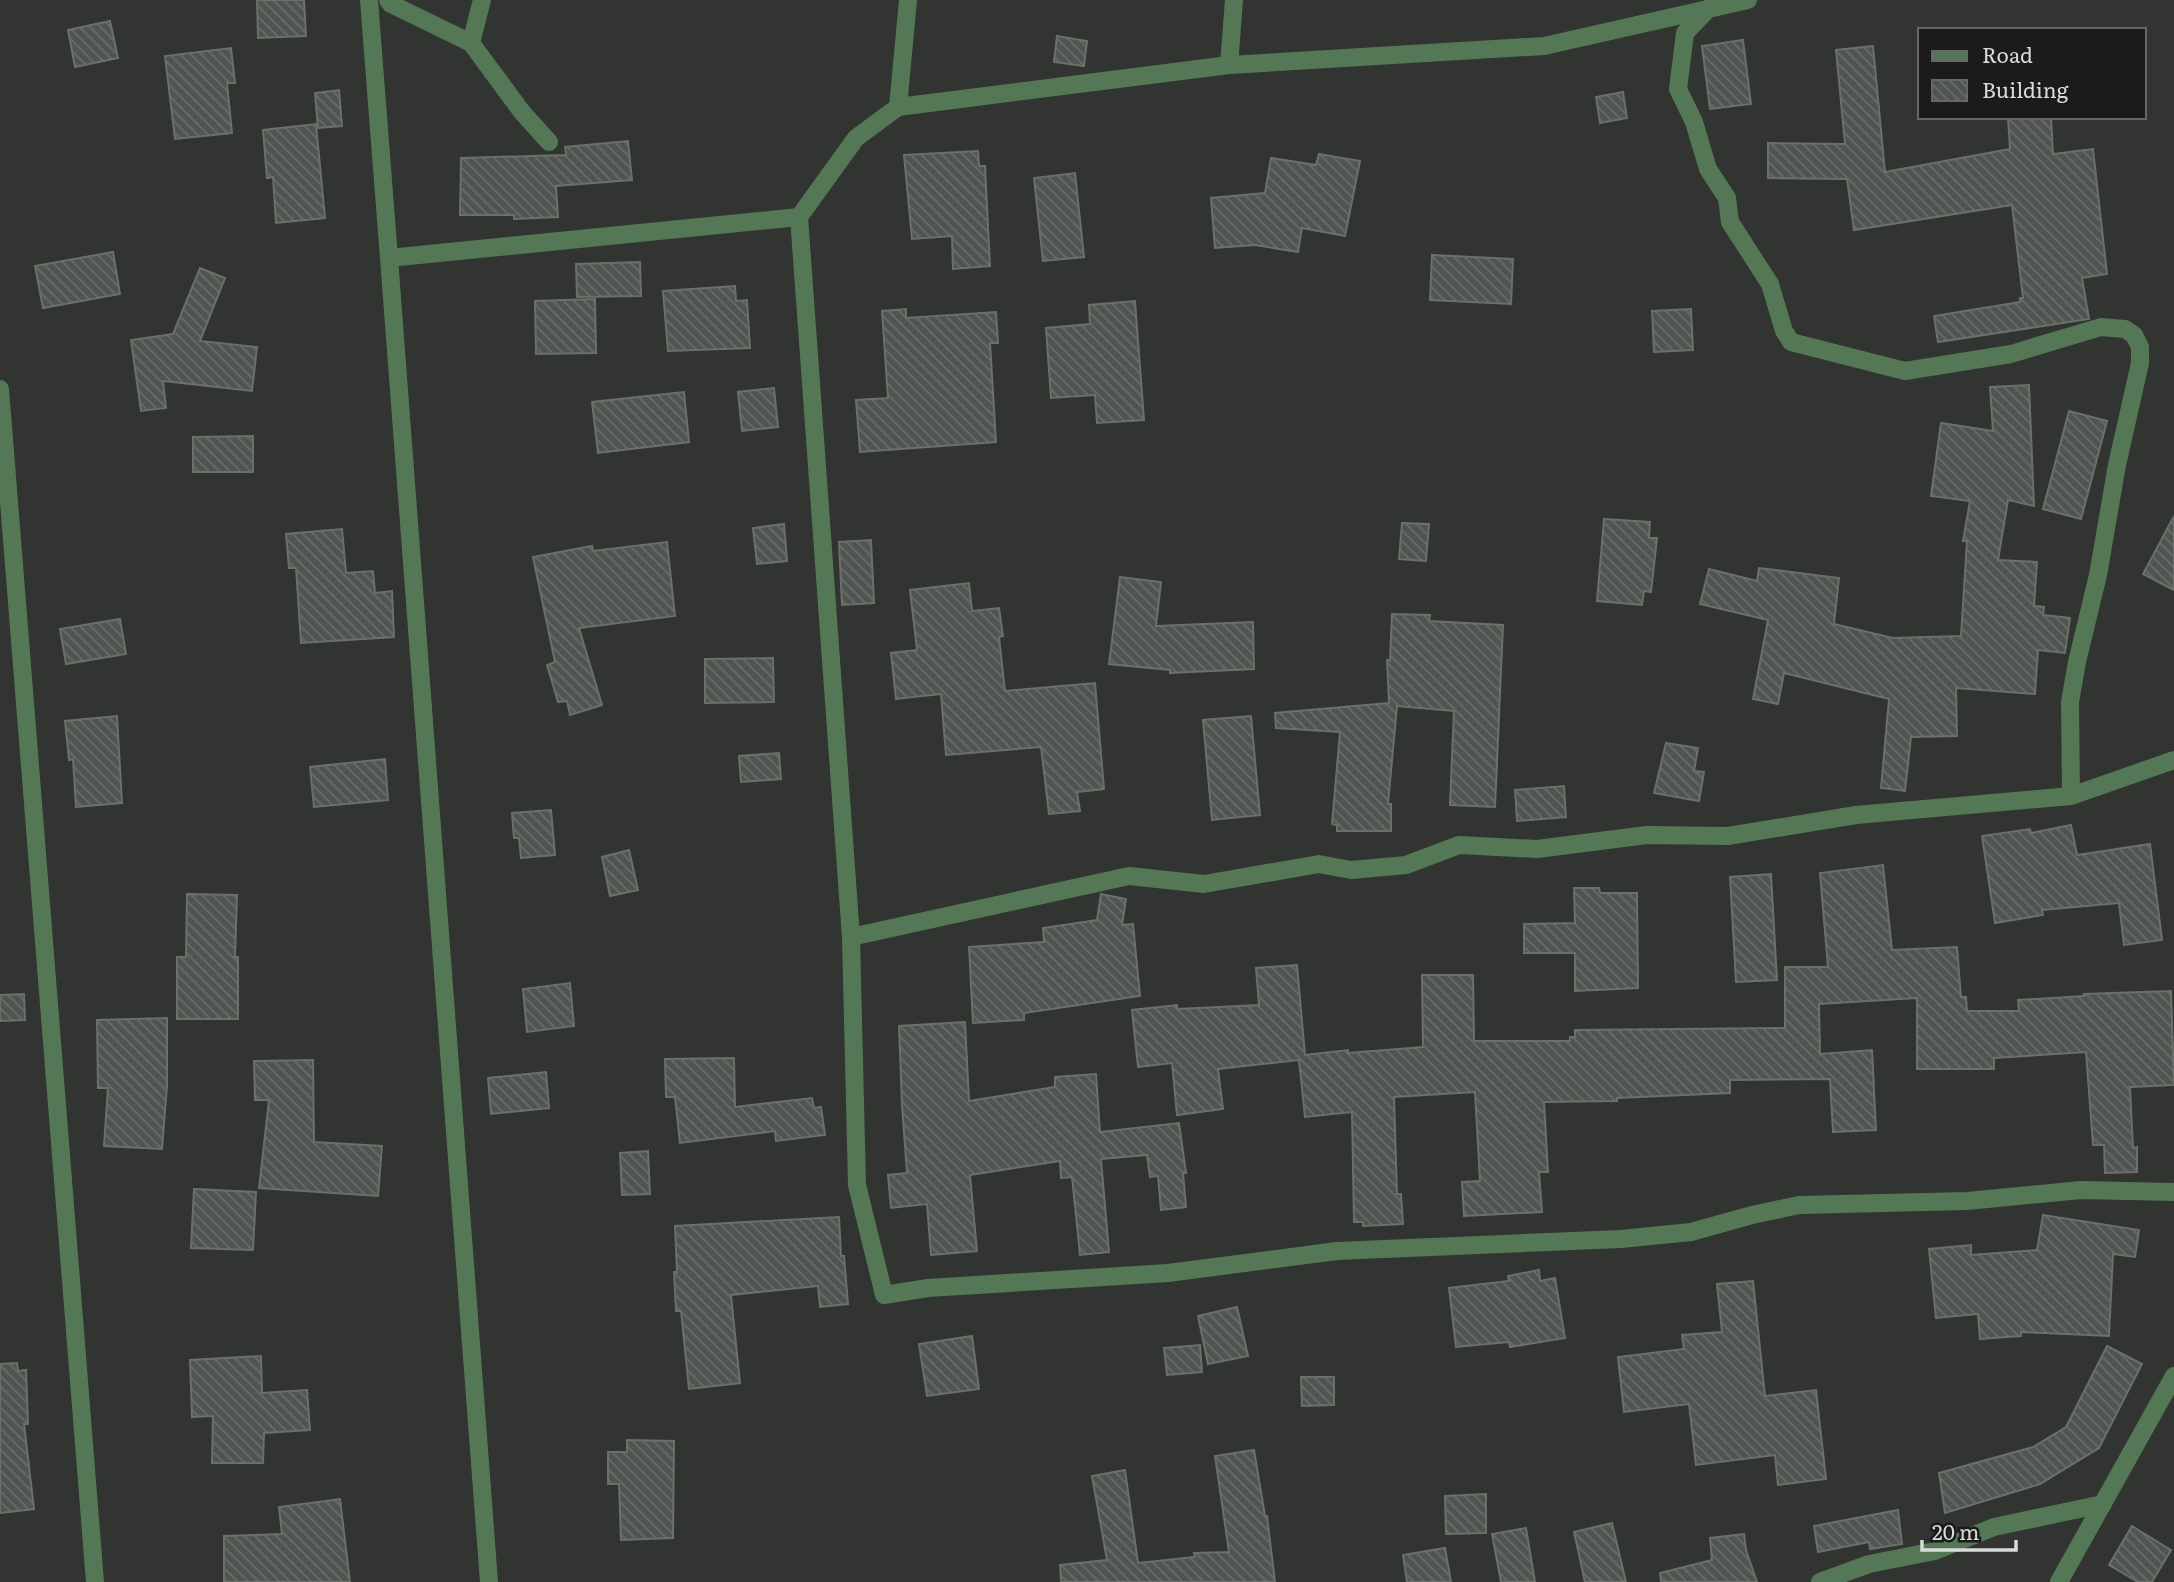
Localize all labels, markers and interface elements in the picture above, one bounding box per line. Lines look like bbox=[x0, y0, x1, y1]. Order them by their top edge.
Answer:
legend bbox=[1918, 28, 2146, 119]
text: Road bbox=[1982, 38, 2033, 69]
text: Building bbox=[1982, 73, 2069, 104]
scale bar bbox=[1922, 1508, 2016, 1552]
text: 20 m bbox=[1932, 1515, 1979, 1546]

